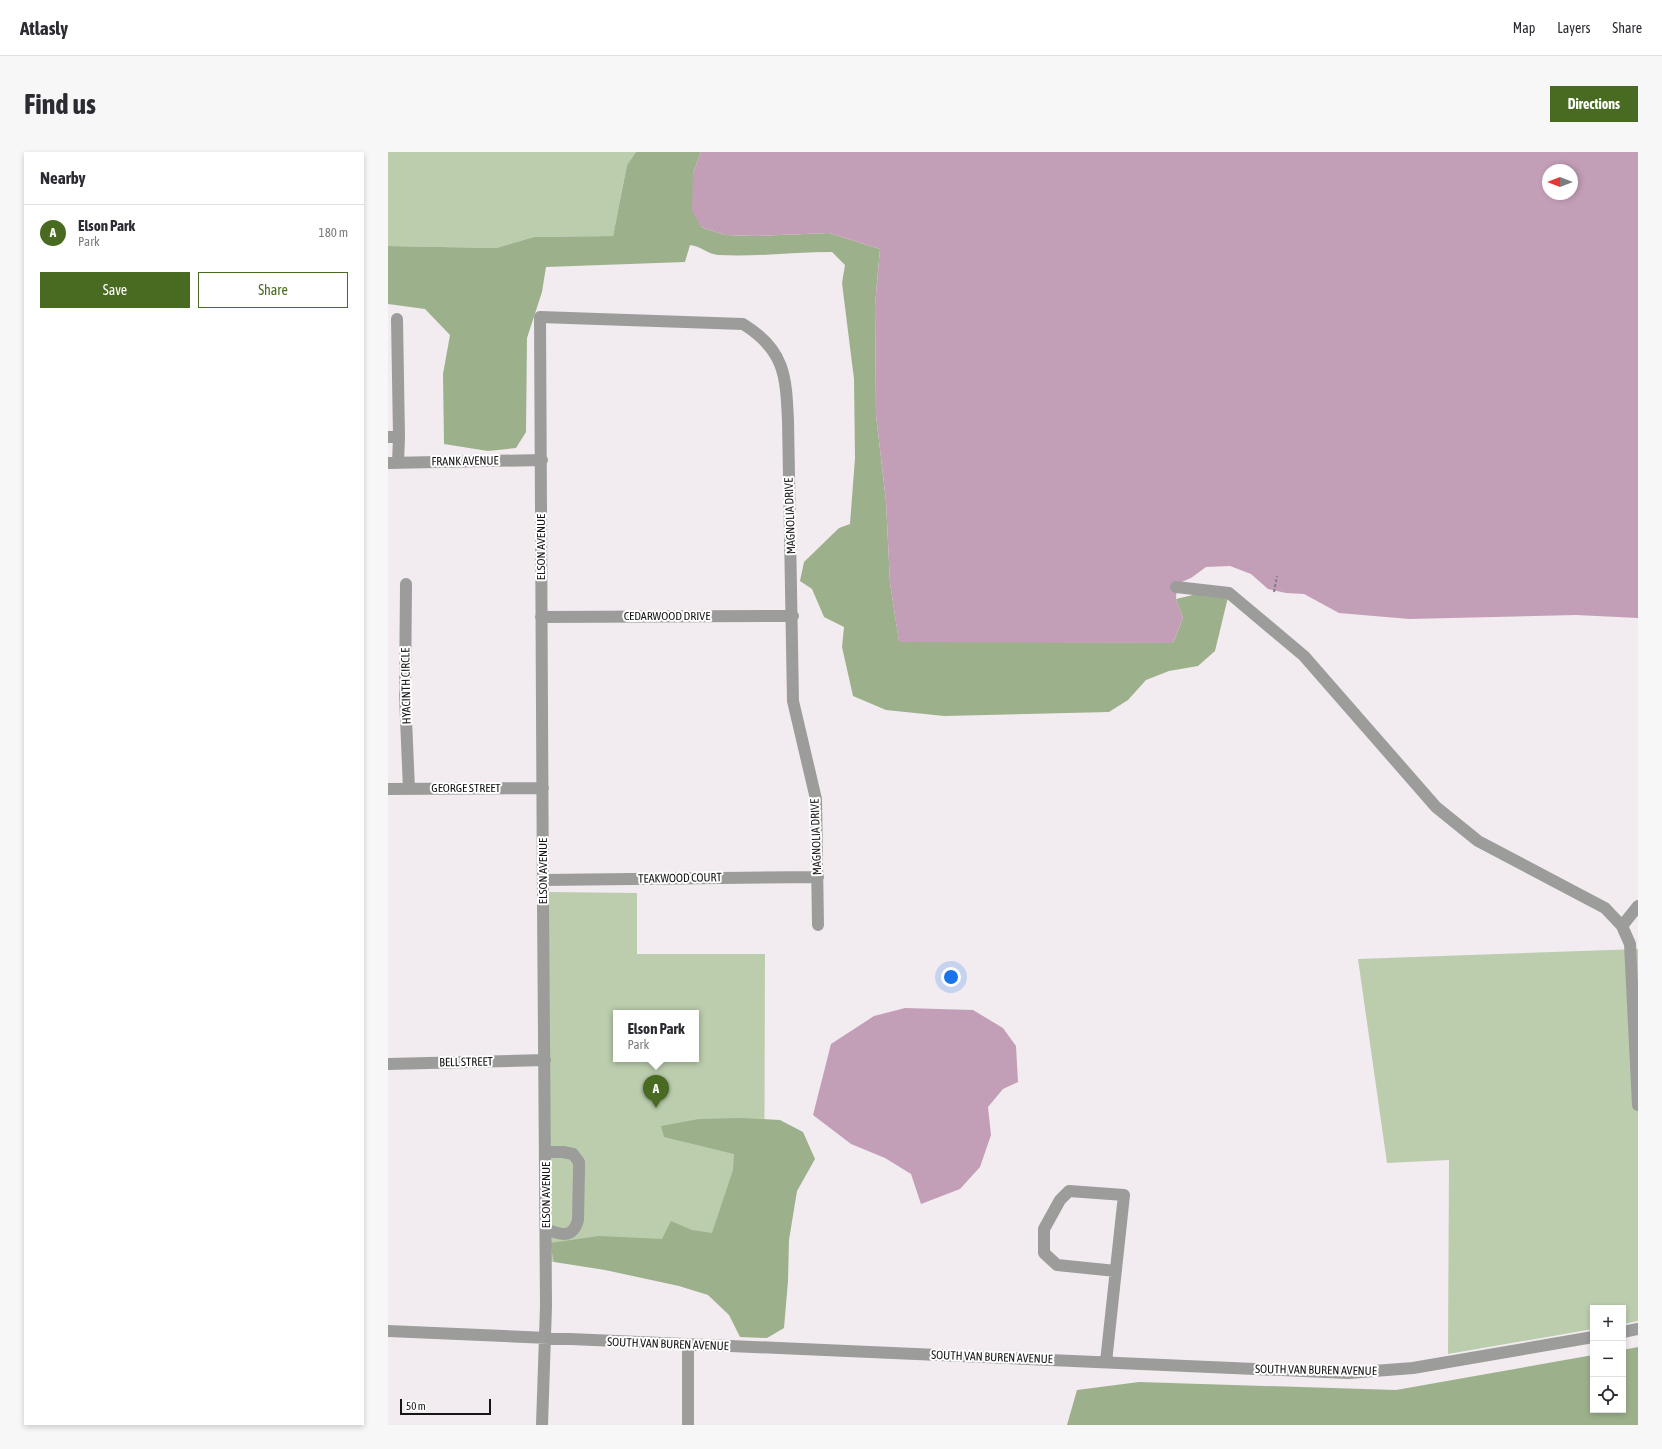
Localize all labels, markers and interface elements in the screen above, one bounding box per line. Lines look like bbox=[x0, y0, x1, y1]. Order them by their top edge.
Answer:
text: Atlasly bbox=[20, 17, 68, 39]
text: Map bbox=[1513, 20, 1535, 36]
text: Layers bbox=[1557, 20, 1590, 36]
text: Share bbox=[1612, 20, 1642, 36]
button: Directions bbox=[1550, 86, 1638, 122]
text: Find us bbox=[24, 88, 96, 120]
north arrow bbox=[1542, 164, 1578, 200]
text: Nearby bbox=[40, 168, 86, 188]
text: Elson Park bbox=[78, 217, 135, 234]
text: A bbox=[50, 225, 56, 240]
text: 180 m bbox=[319, 225, 348, 240]
text: Park bbox=[78, 234, 100, 249]
button: Save bbox=[40, 272, 190, 308]
button: Share bbox=[198, 272, 348, 308]
street label: FRANK AVENUE bbox=[431, 453, 499, 469]
street label: MAGNOLIA DRIVE bbox=[782, 478, 798, 554]
street label: ELSON AVENUE bbox=[534, 514, 548, 580]
street label: CEDARWOOD DRIVE bbox=[624, 609, 710, 623]
street label: HYACINTH CIRCLE bbox=[398, 648, 414, 724]
street label: GEORGE STREET bbox=[431, 781, 501, 795]
street label: MAGNOLIA DRIVE bbox=[808, 799, 824, 875]
street label: ELSON AVENUE bbox=[536, 838, 550, 904]
street label: TEAKWOOD COURT bbox=[638, 870, 723, 886]
your location bbox=[941, 967, 961, 987]
popup bbox=[613, 1010, 699, 1062]
text: Elson Park bbox=[627, 1020, 685, 1037]
text: Park bbox=[627, 1037, 649, 1052]
street label: BELL STREET bbox=[439, 1055, 494, 1069]
pin: A bbox=[643, 1075, 669, 1108]
street label: ELSON AVENUE bbox=[539, 1162, 553, 1228]
map controls bbox=[1590, 1305, 1626, 1413]
button: + bbox=[1590, 1305, 1626, 1341]
street label: SOUTH VAN BUREN AVENUE bbox=[607, 1335, 729, 1353]
button: − bbox=[1590, 1341, 1626, 1377]
street label: SOUTH VAN BUREN AVENUE bbox=[931, 1348, 1053, 1366]
street label: SOUTH VAN BUREN AVENUE bbox=[1255, 1362, 1377, 1378]
button: locate bbox=[1590, 1377, 1626, 1413]
scale bar bbox=[400, 1397, 491, 1416]
text: 50 m bbox=[406, 1400, 426, 1412]

